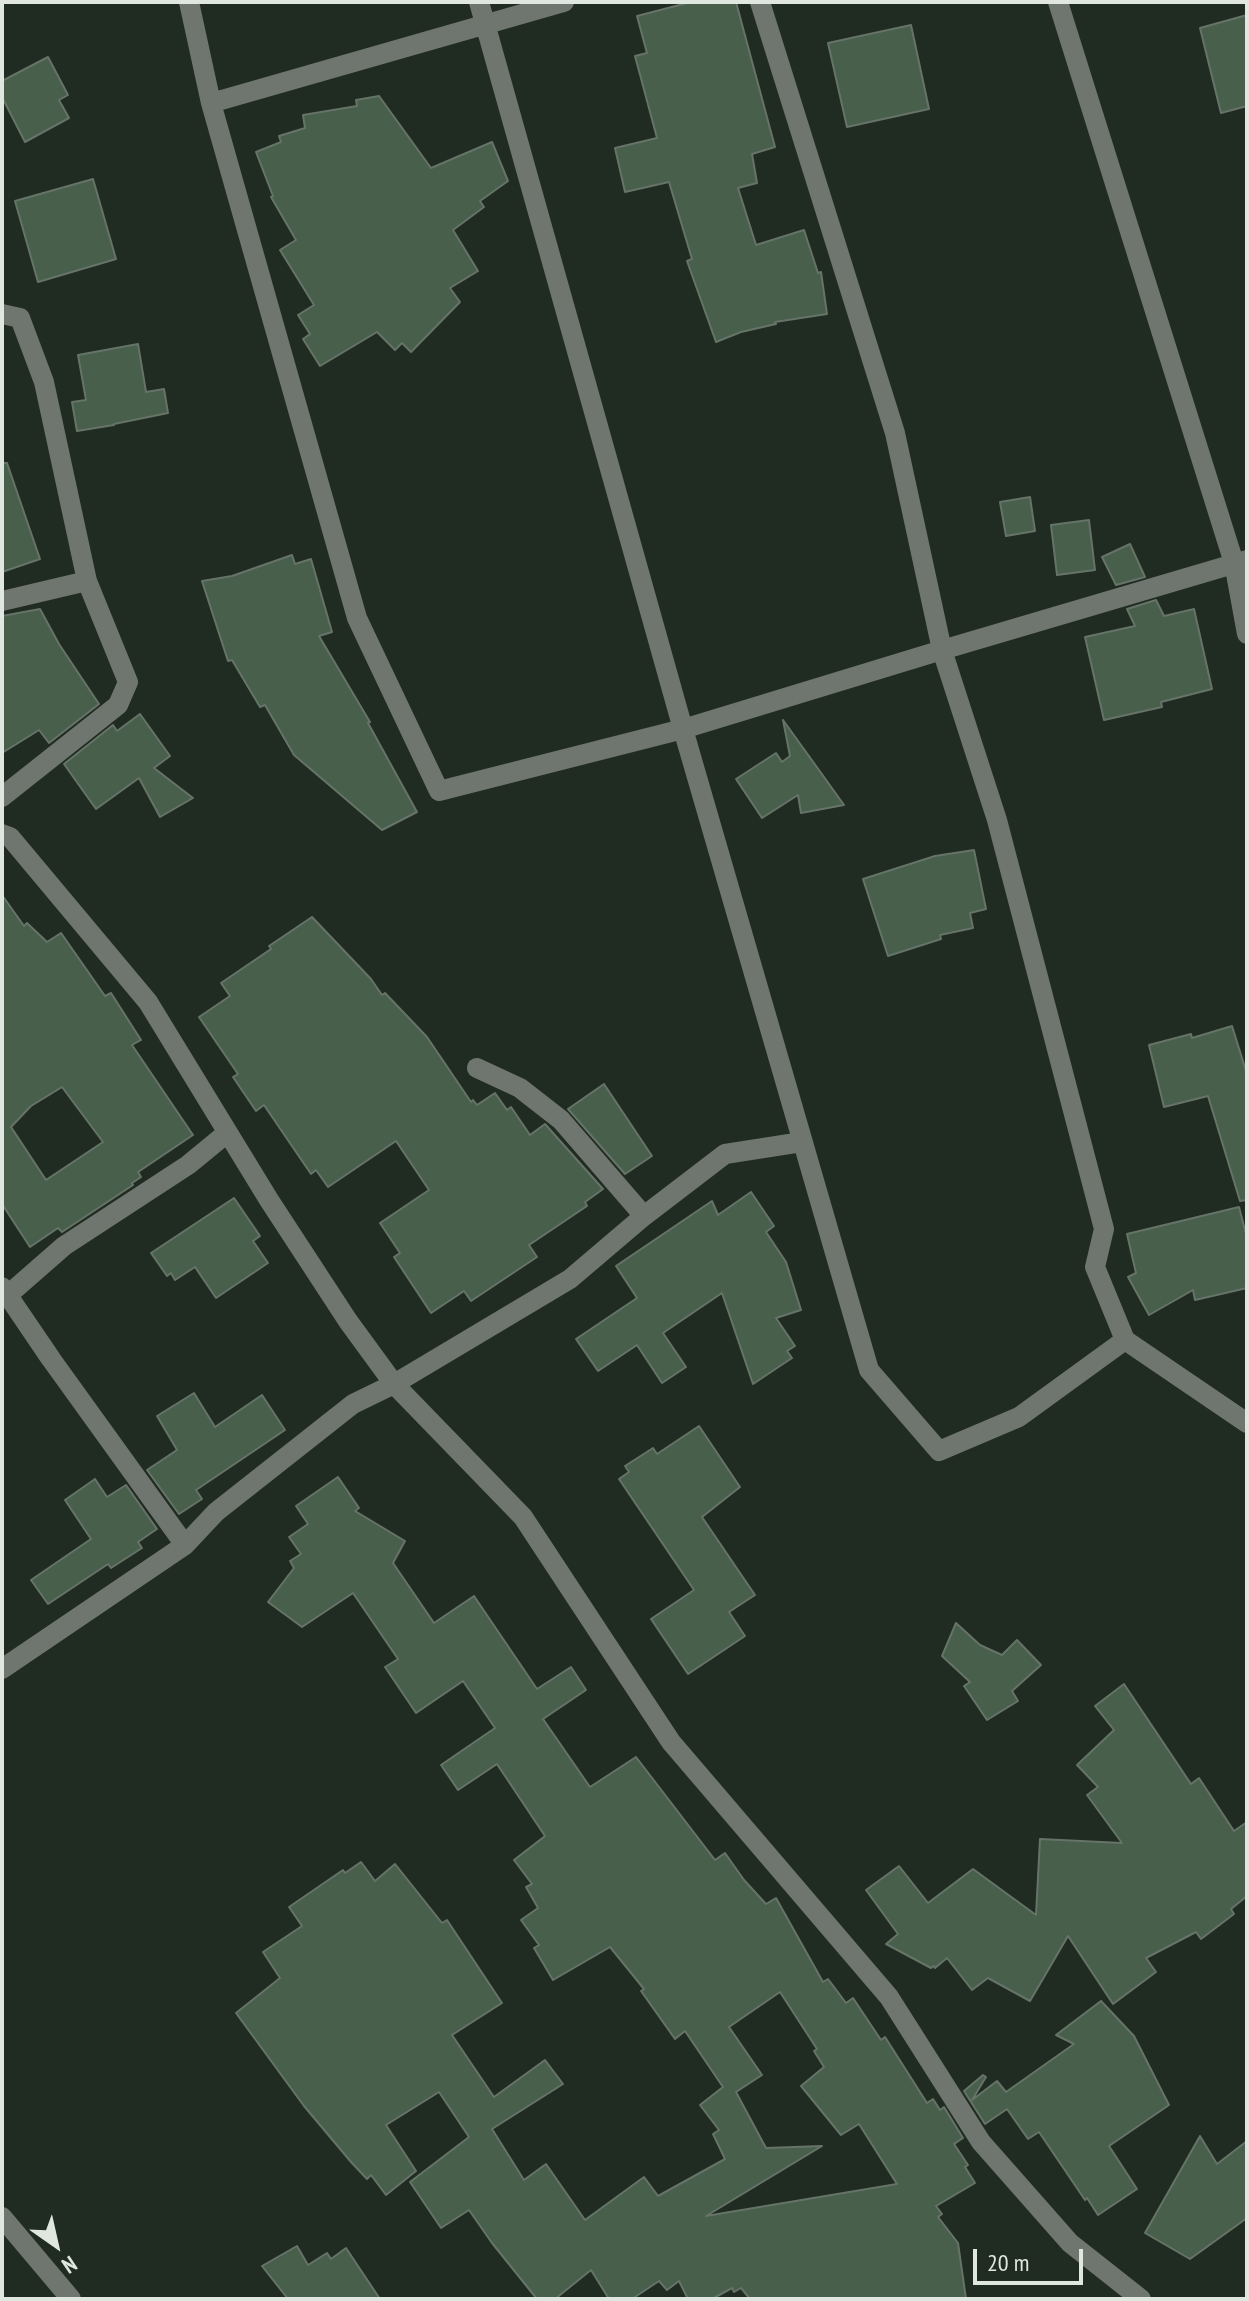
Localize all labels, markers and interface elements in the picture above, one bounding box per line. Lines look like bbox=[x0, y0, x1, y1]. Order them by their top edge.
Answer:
north arrow bbox=[16, 2205, 96, 2285]
scale bar bbox=[977, 2233, 1087, 2283]
text: 20 m bbox=[987, 2247, 1029, 2278]
text: N bbox=[57, 2250, 82, 2280]

